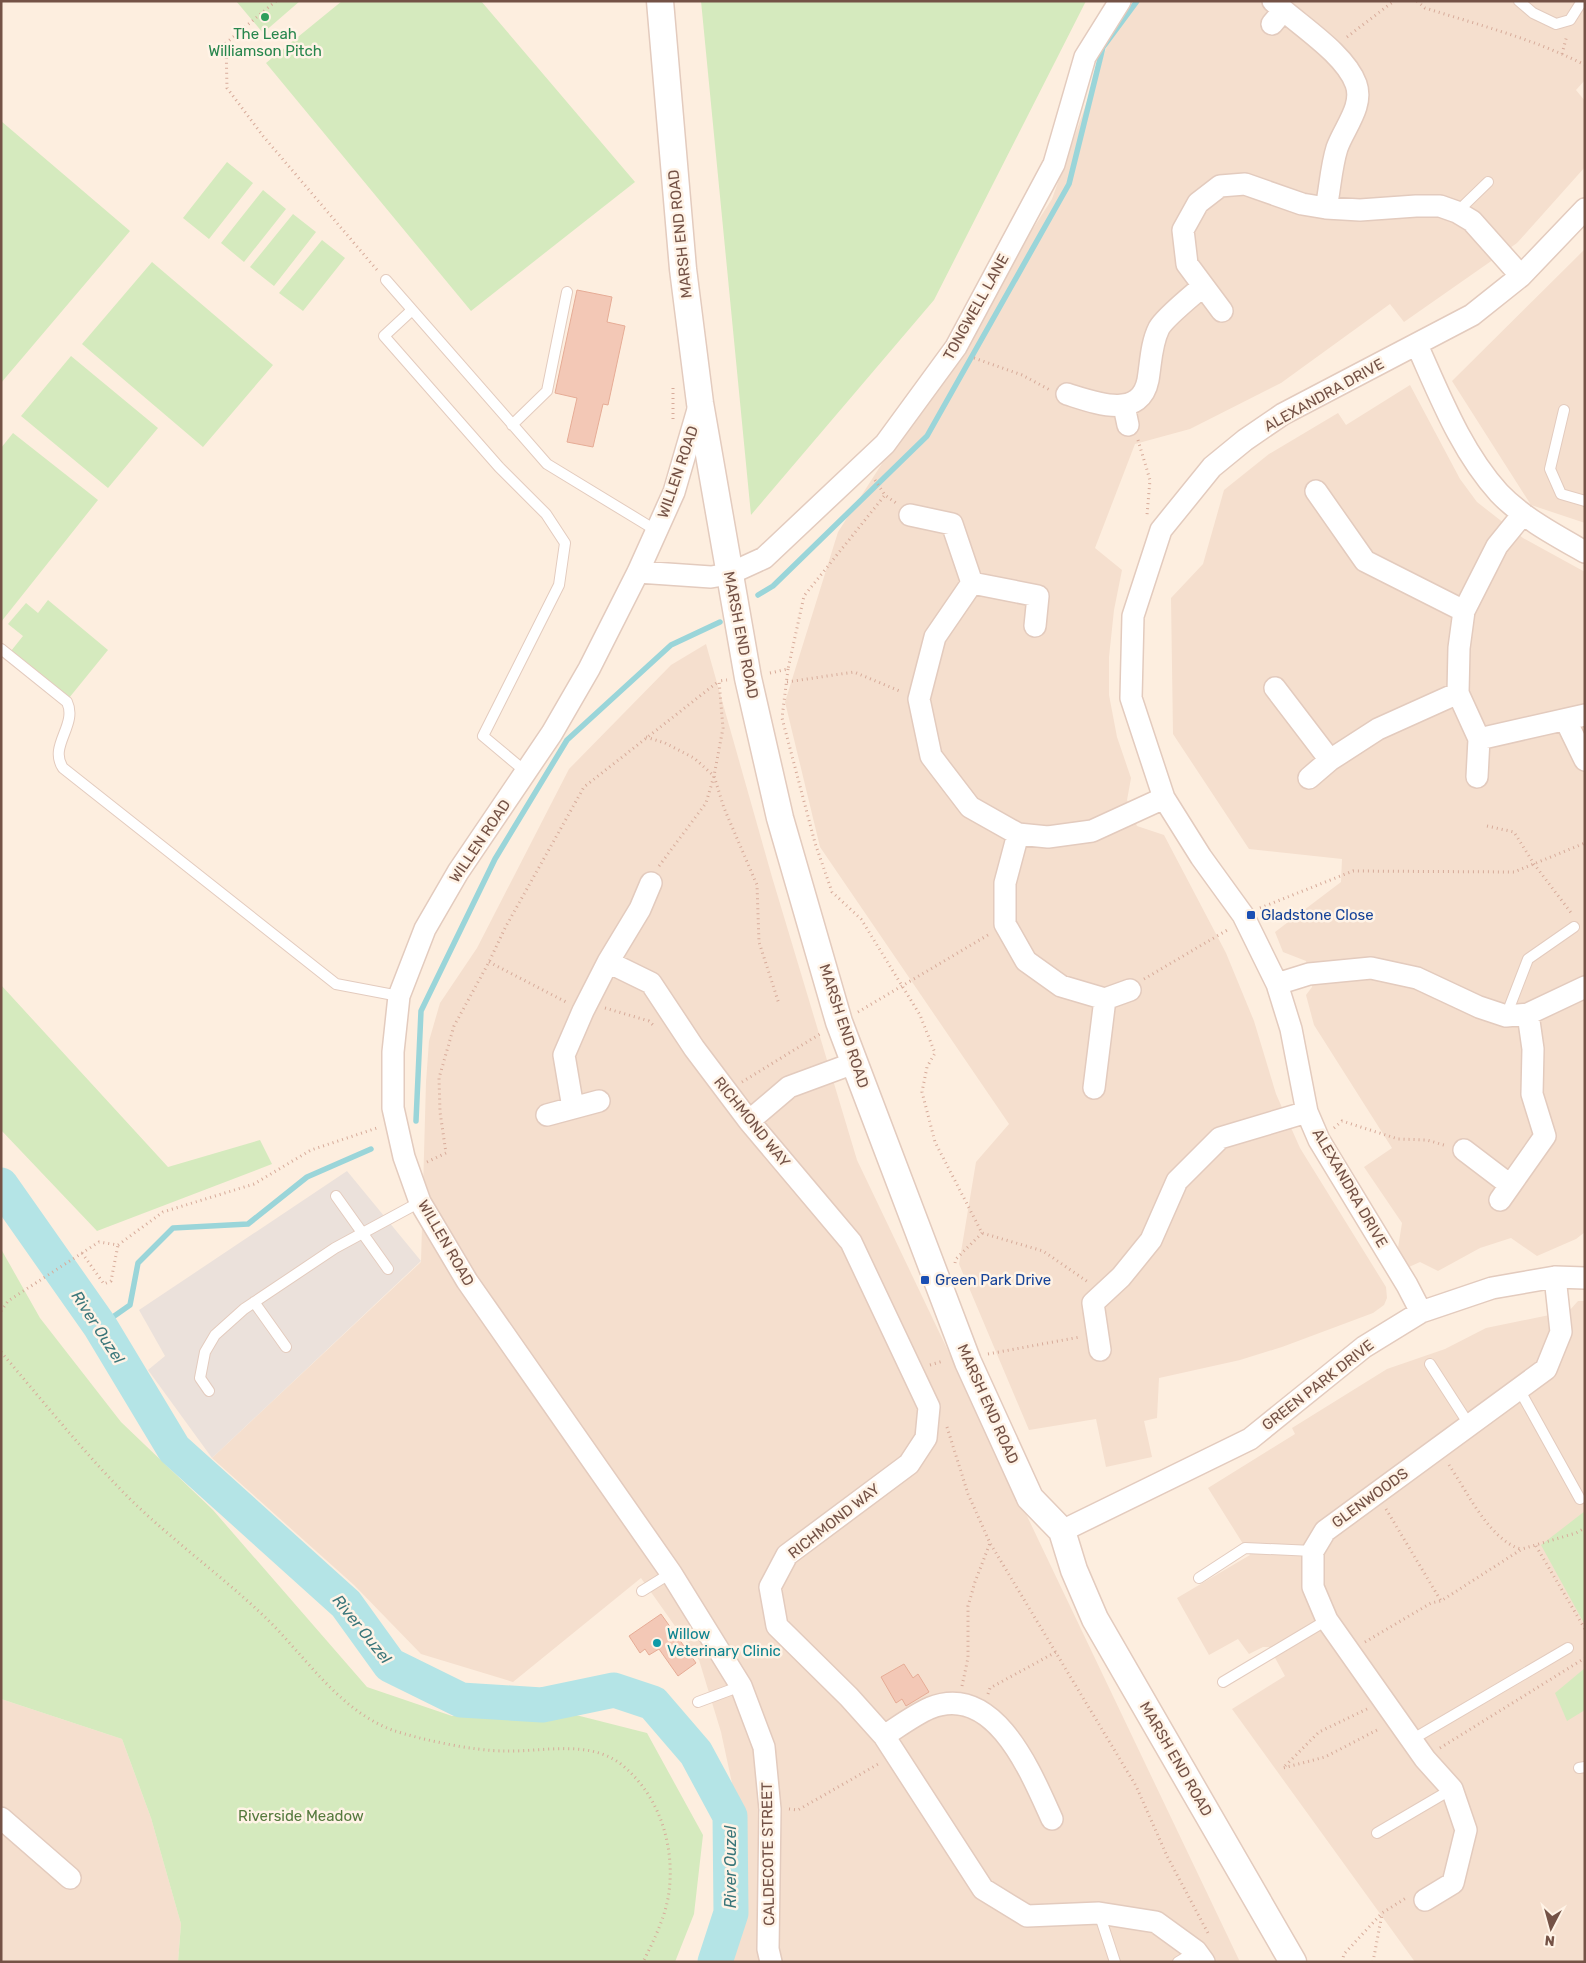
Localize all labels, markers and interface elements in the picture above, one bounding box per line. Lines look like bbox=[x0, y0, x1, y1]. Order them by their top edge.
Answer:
marker: The Leah Williamson Pitch bbox=[259, 11, 271, 23]
place label: The Leah Williamson Pitch bbox=[208, 25, 322, 60]
street label: MARSH END ROAD bbox=[664, 169, 696, 299]
street label: TONGWELL LANE bbox=[939, 251, 1013, 363]
street label: ALEXANDRA DRIVE bbox=[1261, 355, 1387, 435]
street label: WILLEN ROAD bbox=[654, 424, 702, 520]
street label: MARSH END ROAD bbox=[720, 570, 762, 700]
street label: WILLEN ROAD bbox=[446, 796, 514, 886]
place label: Gladstone Close bbox=[1261, 906, 1374, 924]
marker: Gladstone Close bbox=[1245, 909, 1257, 921]
street label: MARSH END ROAD bbox=[815, 962, 873, 1090]
street label: RICHMOND WAY bbox=[710, 1073, 794, 1171]
street label: ALEXANDRA DRIVE bbox=[1309, 1125, 1391, 1251]
street label: WILLEN ROAD bbox=[414, 1197, 478, 1289]
place label: Green Park Drive bbox=[935, 1271, 1051, 1289]
marker: Green Park Drive bbox=[919, 1274, 931, 1286]
water label: River Ouzel bbox=[67, 1287, 129, 1368]
street label: GREEN PARK DRIVE bbox=[1259, 1336, 1377, 1434]
street label: MARSH END ROAD bbox=[954, 1341, 1022, 1467]
street label: GLENWOODS bbox=[1328, 1464, 1412, 1532]
street label: RICHMOND WAY bbox=[785, 1480, 884, 1562]
water label: River Ouzel bbox=[329, 1591, 396, 1668]
place label: Willow Veterinary Clinic bbox=[667, 1625, 781, 1660]
marker: Willow Veterinary Clinic bbox=[651, 1637, 663, 1649]
street label: MARSH END ROAD bbox=[1136, 1699, 1216, 1819]
street label: CALDECOTE STREET bbox=[758, 1782, 778, 1926]
park label: Riverside Meadow bbox=[238, 1807, 364, 1825]
water label: River Ouzel bbox=[721, 1824, 740, 1908]
north arrow bbox=[1526, 1903, 1576, 1953]
text: N bbox=[1544, 1931, 1556, 1949]

